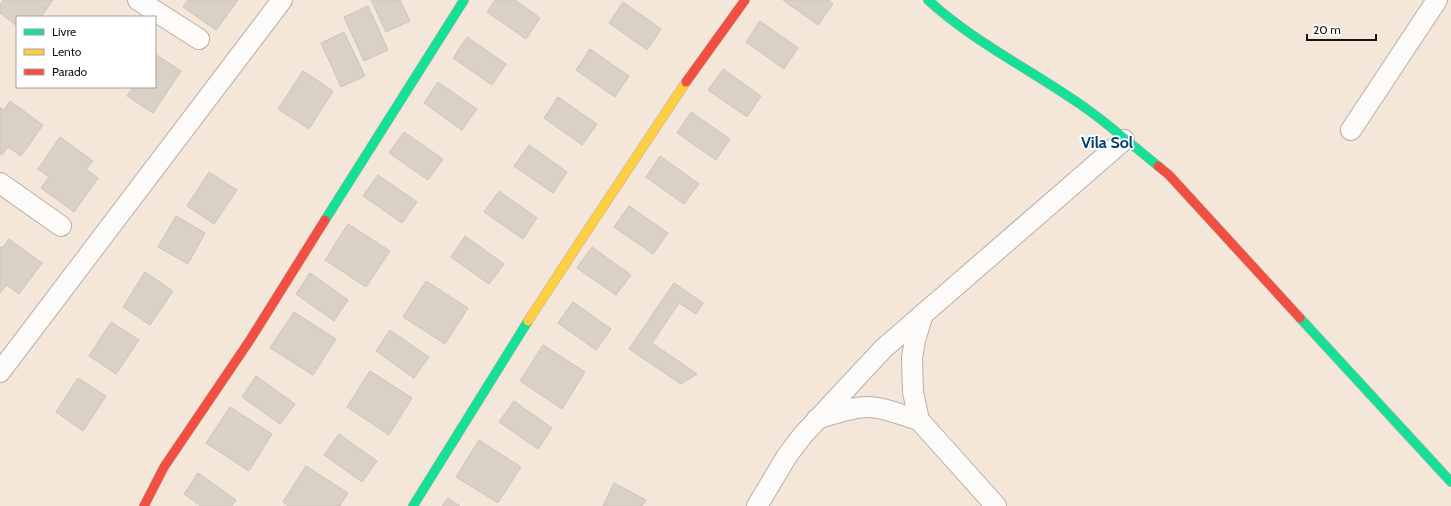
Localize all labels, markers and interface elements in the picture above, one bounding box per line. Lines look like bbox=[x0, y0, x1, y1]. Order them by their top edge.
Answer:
legend bbox=[16, 16, 156, 88]
scale bar bbox=[1307, 16, 1376, 42]
text: 20 m bbox=[1313, 22, 1341, 37]
text: Livre bbox=[52, 24, 76, 39]
text: Lento bbox=[52, 44, 82, 59]
text: Parado bbox=[52, 64, 88, 79]
district label: Vila Sol bbox=[1081, 133, 1133, 152]

